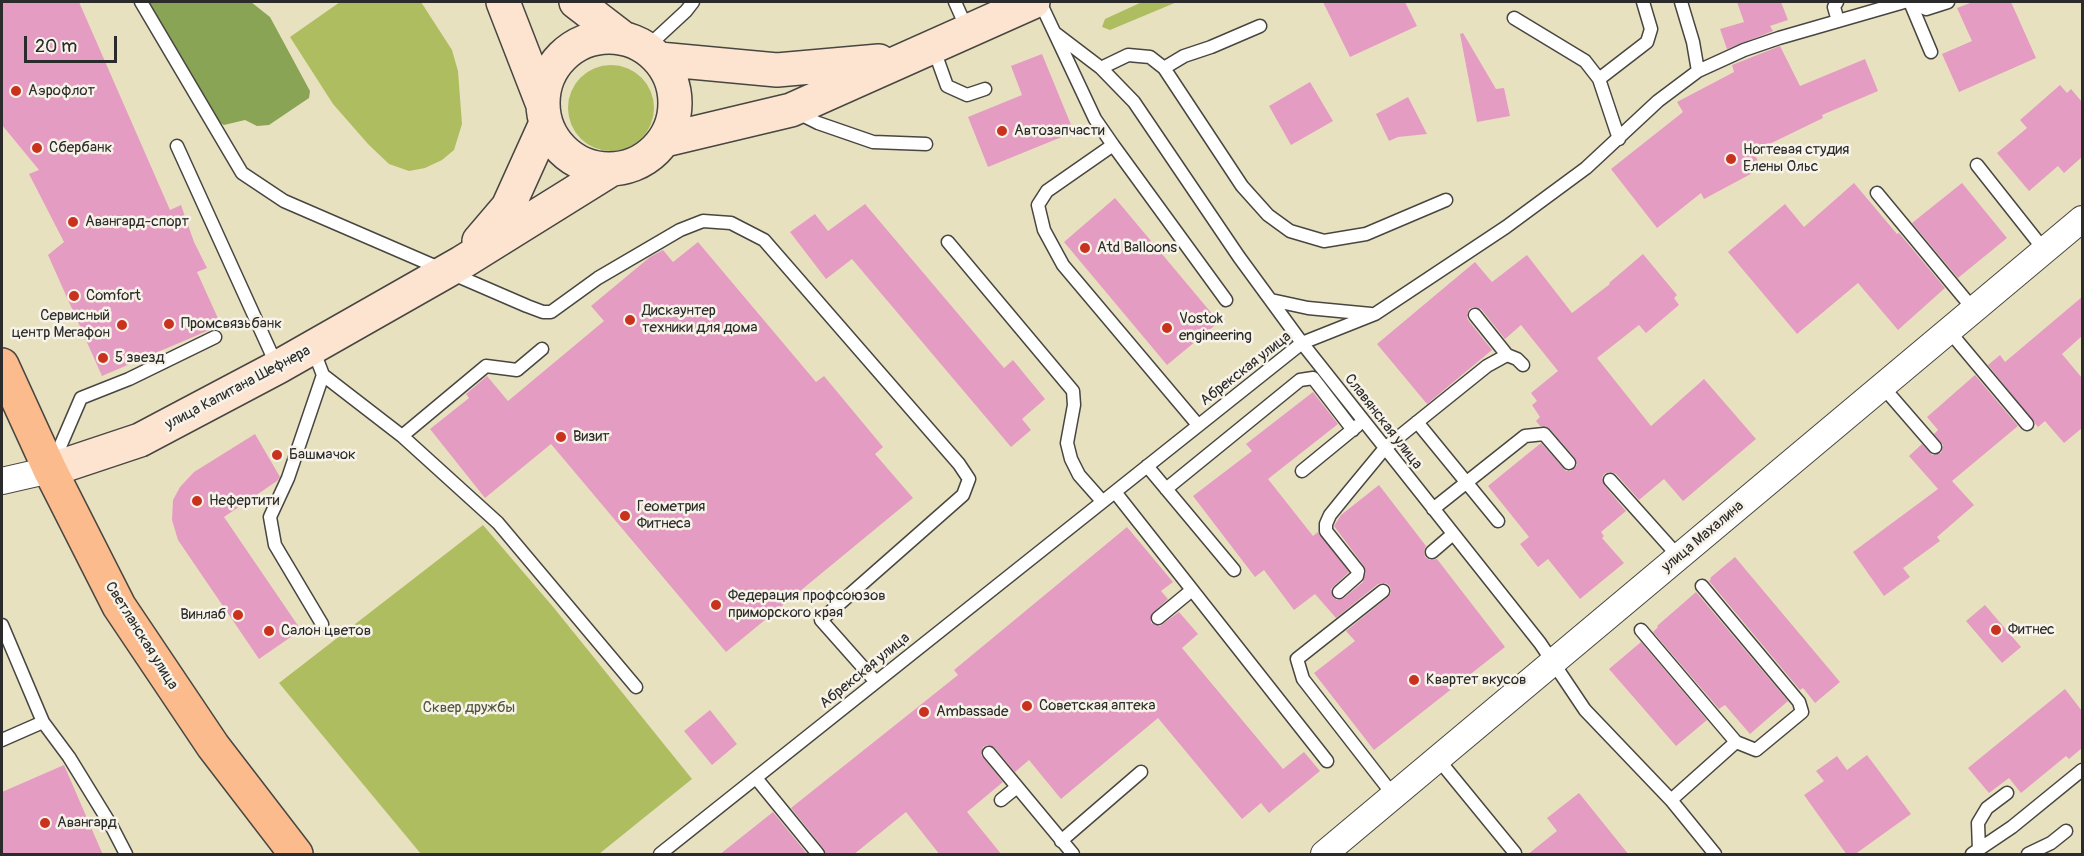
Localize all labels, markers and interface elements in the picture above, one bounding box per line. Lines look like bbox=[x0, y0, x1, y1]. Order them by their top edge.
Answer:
scale bar bbox=[27, 24, 120, 62]
text: 20 m bbox=[35, 35, 77, 58]
place label: Аэрофлот bbox=[28, 82, 95, 100]
marker: Аэрофлот bbox=[9, 84, 23, 98]
place label: Автозапчасти bbox=[1014, 122, 1105, 140]
marker: Автозапчасти bbox=[995, 124, 1009, 138]
place label: Сбербанк bbox=[49, 139, 112, 157]
marker: Сбербанк bbox=[30, 141, 44, 155]
place label: Ногтевая студия Елены Ольс bbox=[1743, 141, 1849, 176]
marker: Ногтевая студия Елены Ольс bbox=[1724, 152, 1738, 166]
place label: Авангард-спорт bbox=[85, 213, 189, 231]
marker: Авангард-спорт bbox=[66, 215, 80, 229]
place label: Atd Balloons bbox=[1097, 239, 1177, 257]
marker: Atd Balloons bbox=[1078, 241, 1092, 255]
place label: Comfort bbox=[86, 287, 141, 305]
marker: Comfort bbox=[67, 289, 81, 303]
place label: Дискаунтер техники для дома bbox=[642, 302, 757, 337]
place label: Сервисный центр Мегафон bbox=[11, 307, 110, 342]
place label: Vostok engineering bbox=[1179, 310, 1252, 345]
marker: Дискаунтер техники для дома bbox=[623, 313, 637, 327]
place label: Промсвязьбанк bbox=[181, 315, 282, 333]
marker: Промсвязьбанк bbox=[162, 317, 176, 331]
marker: Сервисный центр Мегафон bbox=[115, 318, 129, 332]
marker: Vostok engineering bbox=[1160, 321, 1174, 335]
street label: Абрекская улица bbox=[1197, 328, 1295, 410]
street label: улица Капитана Шефнера bbox=[162, 342, 314, 434]
place label: 5 звезд bbox=[115, 349, 165, 367]
marker: 5 звезд bbox=[96, 351, 110, 365]
street label: Славянская улица bbox=[1340, 371, 1426, 473]
place label: Визит bbox=[573, 428, 610, 446]
marker: Визит bbox=[554, 430, 568, 444]
place label: Башмачок bbox=[289, 446, 356, 464]
marker: Башмачок bbox=[270, 448, 284, 462]
place label: Нефертити bbox=[209, 492, 279, 510]
marker: Нефертити bbox=[190, 494, 204, 508]
street label: улица Махалина bbox=[1658, 497, 1748, 577]
place label: Геометрия Фитнеса bbox=[637, 498, 705, 533]
marker: Геометрия Фитнеса bbox=[618, 509, 632, 523]
street label: Светланская улица bbox=[101, 579, 181, 693]
place label: Федерация профсоюзов приморского края bbox=[728, 587, 886, 622]
marker: Федерация профсоюзов приморского края bbox=[709, 598, 723, 612]
place label: Винлаб bbox=[180, 606, 226, 624]
marker: Винлаб bbox=[231, 608, 245, 622]
place label: Фитнес bbox=[2008, 621, 2055, 639]
place label: Салон цветов bbox=[281, 622, 371, 640]
marker: Фитнес bbox=[1989, 623, 2003, 637]
marker: Салон цветов bbox=[262, 624, 276, 638]
street label: Абрекская улица bbox=[816, 629, 914, 713]
place label: Квартет вкусов bbox=[1426, 671, 1526, 689]
marker: Квартет вкусов bbox=[1407, 673, 1421, 687]
place label: Советская аптека bbox=[1039, 697, 1155, 715]
park label: Сквер дружбы bbox=[423, 699, 515, 717]
marker: Советская аптека bbox=[1020, 699, 1034, 713]
place label: Ambassade bbox=[936, 703, 1008, 721]
marker: Ambassade bbox=[917, 705, 931, 719]
place label: Авангард bbox=[57, 814, 117, 832]
marker: Авангард bbox=[38, 816, 52, 830]

